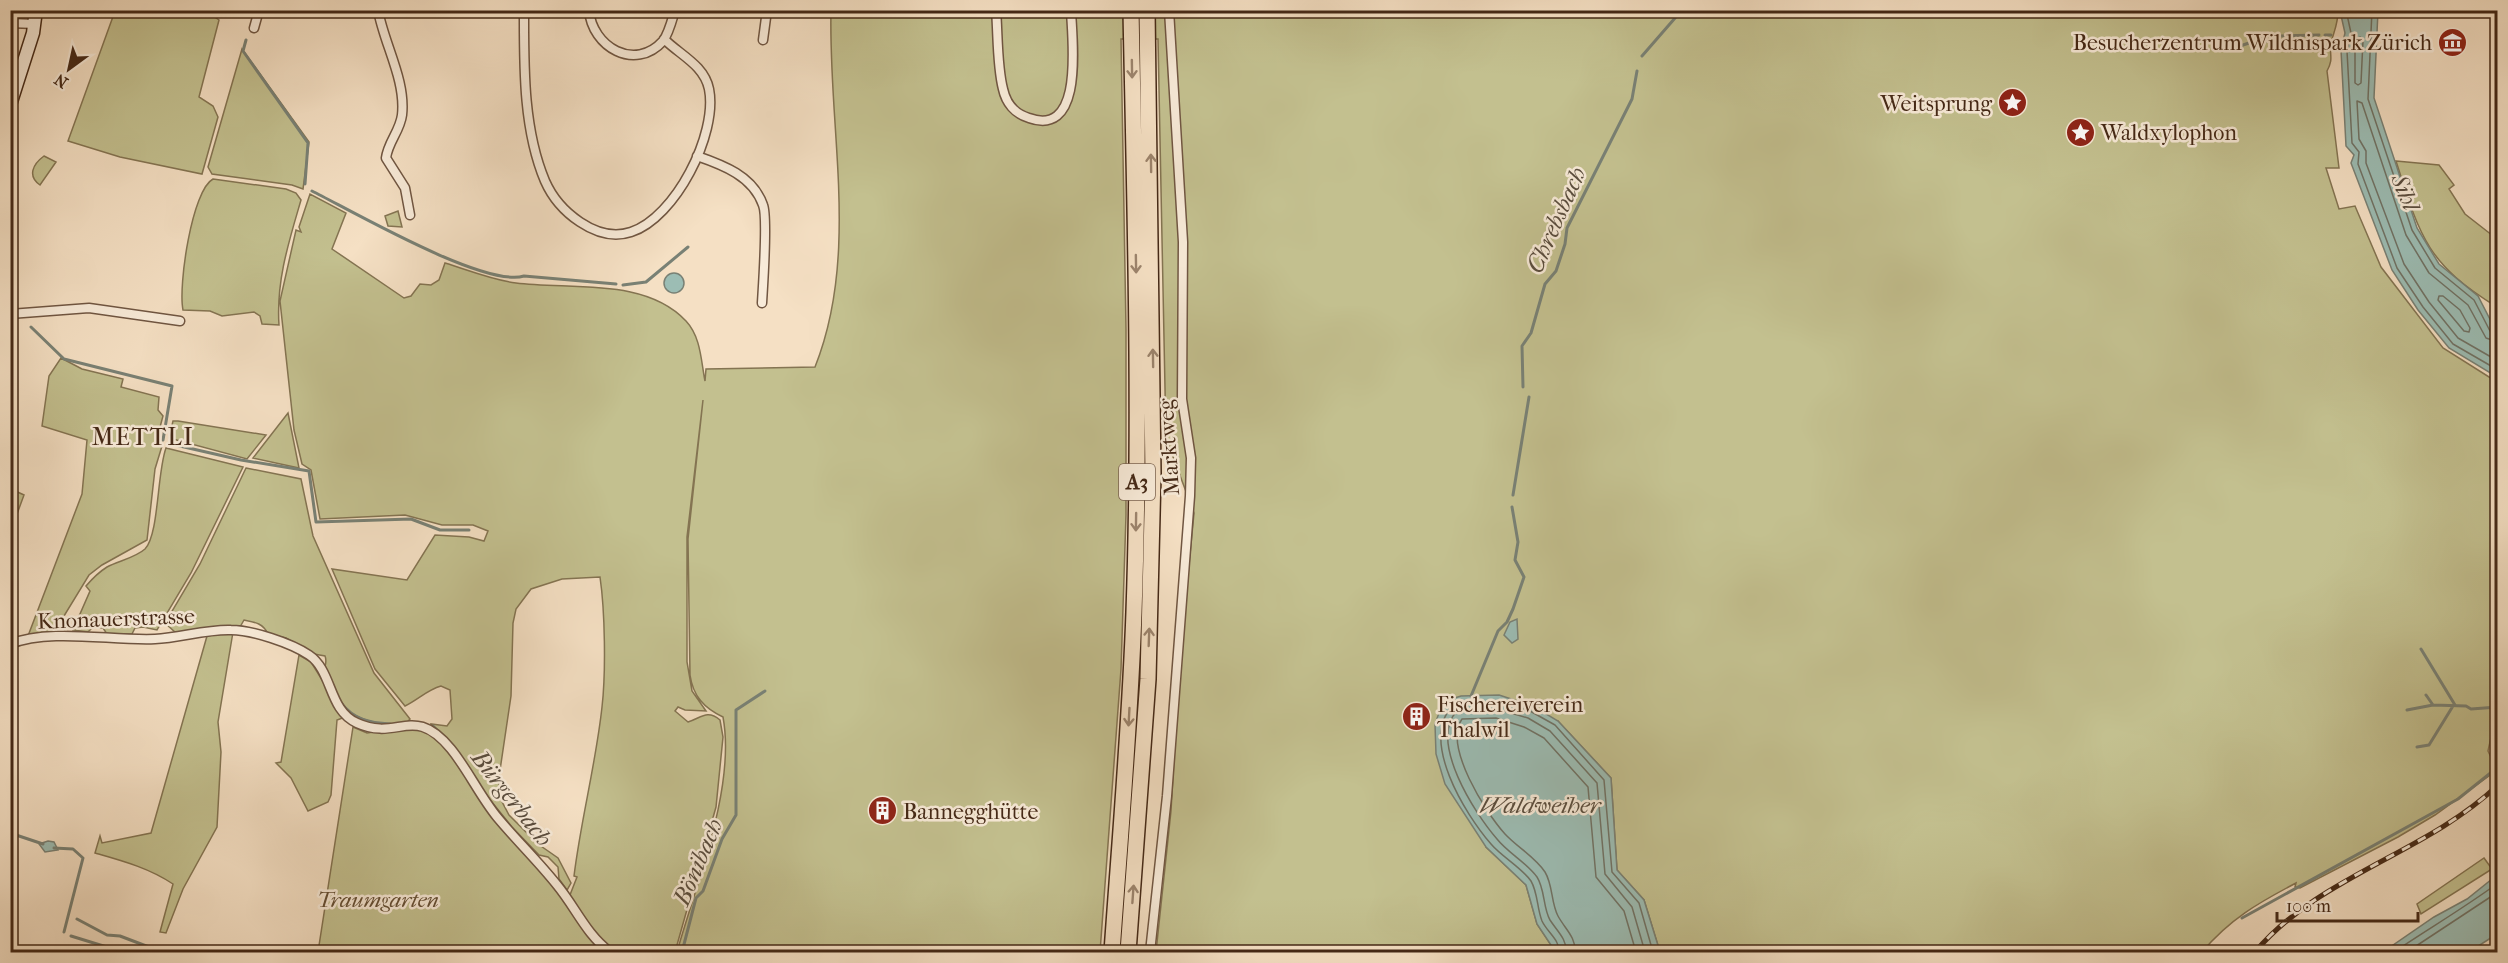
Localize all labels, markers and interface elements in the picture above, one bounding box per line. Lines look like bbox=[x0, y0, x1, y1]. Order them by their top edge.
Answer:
museum icon: Besucherzentrum Wildnispark Zürich bbox=[2437, 26, 2469, 58]
place label: Besucherzentrum Wildnispark Zürich bbox=[2073, 30, 2433, 56]
north arrow bbox=[39, 39, 99, 99]
one-way arrow bbox=[1126, 58, 1138, 78]
text: N bbox=[50, 69, 71, 92]
place icon: Weitsprung bbox=[1997, 87, 2029, 119]
place label: Weitsprung bbox=[1879, 91, 1992, 117]
place icon: Waldxylophon bbox=[2064, 116, 2096, 148]
place label: Waldxylophon bbox=[2100, 120, 2237, 146]
one-way arrow bbox=[1145, 153, 1157, 173]
water label: Chrebsbach bbox=[1520, 163, 1592, 277]
water label: Sihl bbox=[2385, 169, 2426, 217]
one-way arrow bbox=[1130, 253, 1142, 273]
one-way arrow bbox=[1147, 348, 1159, 368]
street label: Marktweg bbox=[1153, 397, 1185, 496]
district label: METTLI bbox=[92, 423, 194, 451]
road number: A3 bbox=[1119, 464, 1155, 500]
one-way arrow bbox=[1130, 511, 1142, 531]
street label: Knonauerstrasse bbox=[37, 603, 195, 635]
one-way arrow bbox=[1143, 627, 1155, 647]
place label: Fischereiverein Thalwil bbox=[1437, 692, 1583, 743]
building icon: Fischereiverein Thalwil bbox=[1400, 701, 1432, 733]
one-way arrow bbox=[1123, 706, 1134, 726]
water label: Bürgerbach bbox=[465, 743, 558, 852]
water label: Waldweiher bbox=[1479, 791, 1603, 819]
building icon: Bannegghütte bbox=[866, 795, 898, 827]
place label: Bannegghütte bbox=[903, 799, 1038, 825]
water label: Bönibach bbox=[666, 815, 729, 911]
one-way arrow bbox=[1128, 885, 1139, 905]
scale bar bbox=[2277, 885, 2418, 923]
park label: Traumgarten bbox=[317, 887, 439, 913]
text: 100 m bbox=[2286, 896, 2331, 917]

